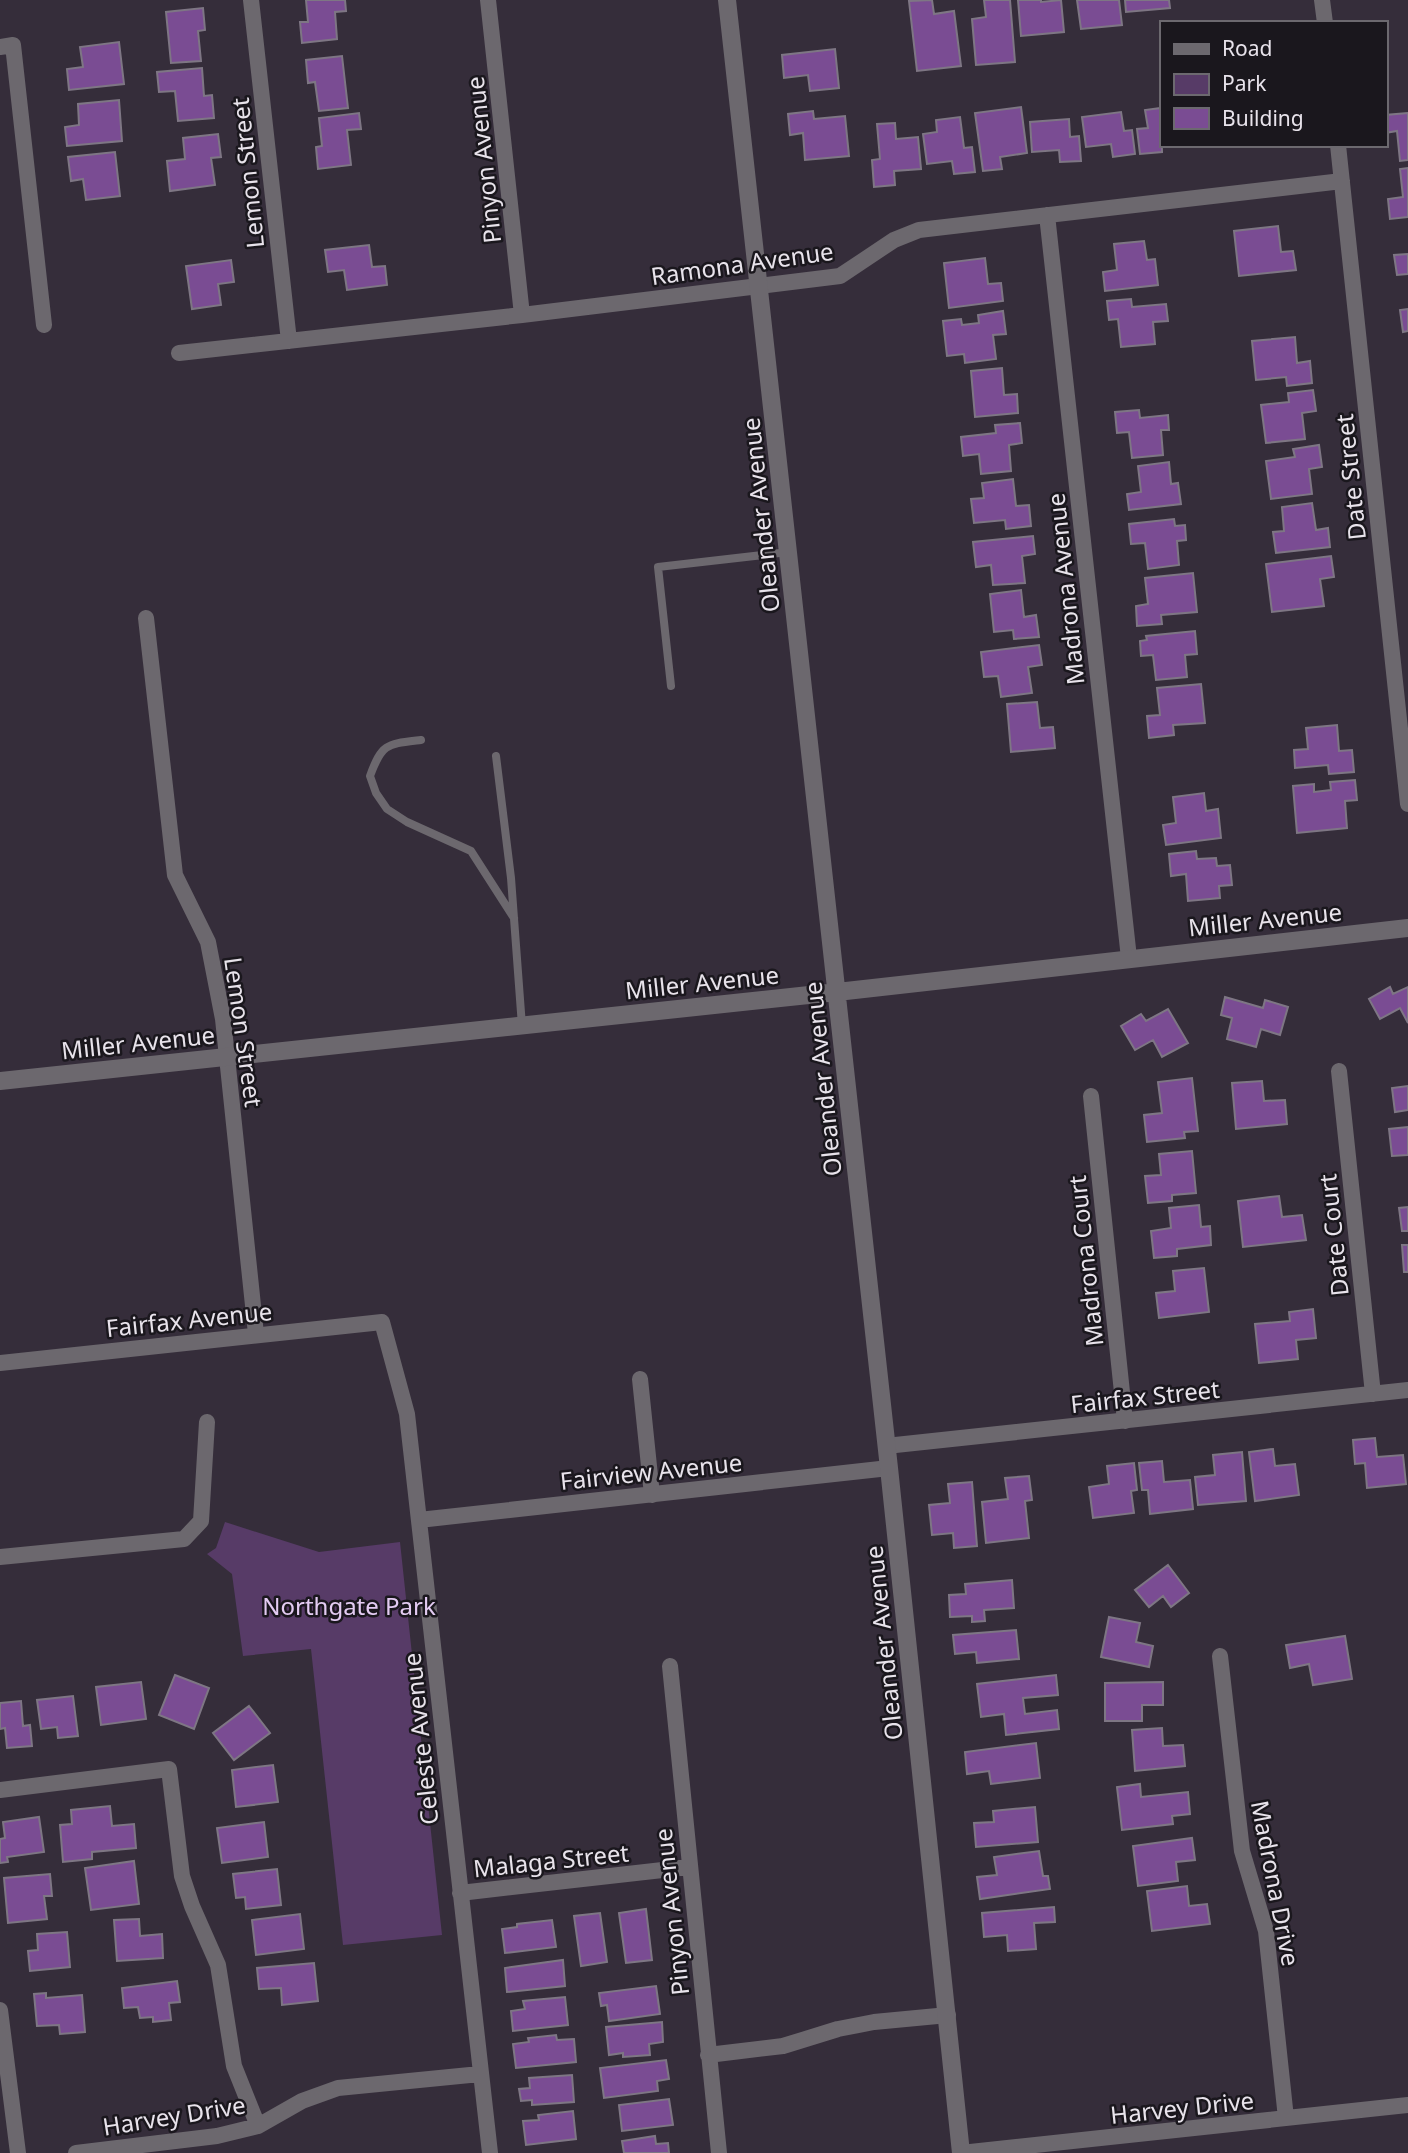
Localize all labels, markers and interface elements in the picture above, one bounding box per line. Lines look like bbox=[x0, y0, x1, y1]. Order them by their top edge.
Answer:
legend bbox=[1160, 21, 1387, 147]
text: Road bbox=[1222, 34, 1272, 62]
text: Park bbox=[1222, 69, 1267, 97]
street label: Pinyon Avenue bbox=[458, 75, 508, 245]
street label: Lemon Street bbox=[223, 96, 271, 250]
text: Building bbox=[1222, 104, 1304, 132]
street label: Ramona Avenue bbox=[649, 234, 835, 292]
street label: Date Street bbox=[1327, 412, 1373, 542]
street label: Oleander Avenue bbox=[733, 416, 787, 614]
street label: Madrona Avenue bbox=[1039, 491, 1091, 687]
street label: Miller Avenue bbox=[1187, 895, 1343, 943]
street label: Lemon Street bbox=[217, 955, 271, 1109]
street label: Miller Avenue bbox=[624, 958, 780, 1006]
street label: Oleander Avenue bbox=[795, 980, 849, 1178]
street label: Miller Avenue bbox=[60, 1018, 216, 1066]
street label: Date Court bbox=[1310, 1172, 1356, 1298]
street label: Madrona Court bbox=[1060, 1174, 1110, 1348]
street label: Fairfax Avenue bbox=[104, 1294, 274, 1344]
street label: Fairfax Street bbox=[1069, 1372, 1221, 1420]
street label: Fairview Avenue bbox=[558, 1445, 744, 1497]
street label: Oleander Avenue bbox=[856, 1544, 910, 1742]
park label: Northgate Park bbox=[262, 1589, 436, 1622]
street label: Celeste Avenue bbox=[395, 1651, 445, 1827]
street label: Madrona Drive bbox=[1244, 1797, 1308, 1969]
street label: Pinyon Avenue bbox=[646, 1827, 696, 1997]
street label: Malaga Street bbox=[472, 1835, 631, 1885]
street label: Harvey Drive bbox=[1109, 2083, 1255, 2131]
street label: Harvey Drive bbox=[100, 2087, 248, 2143]

